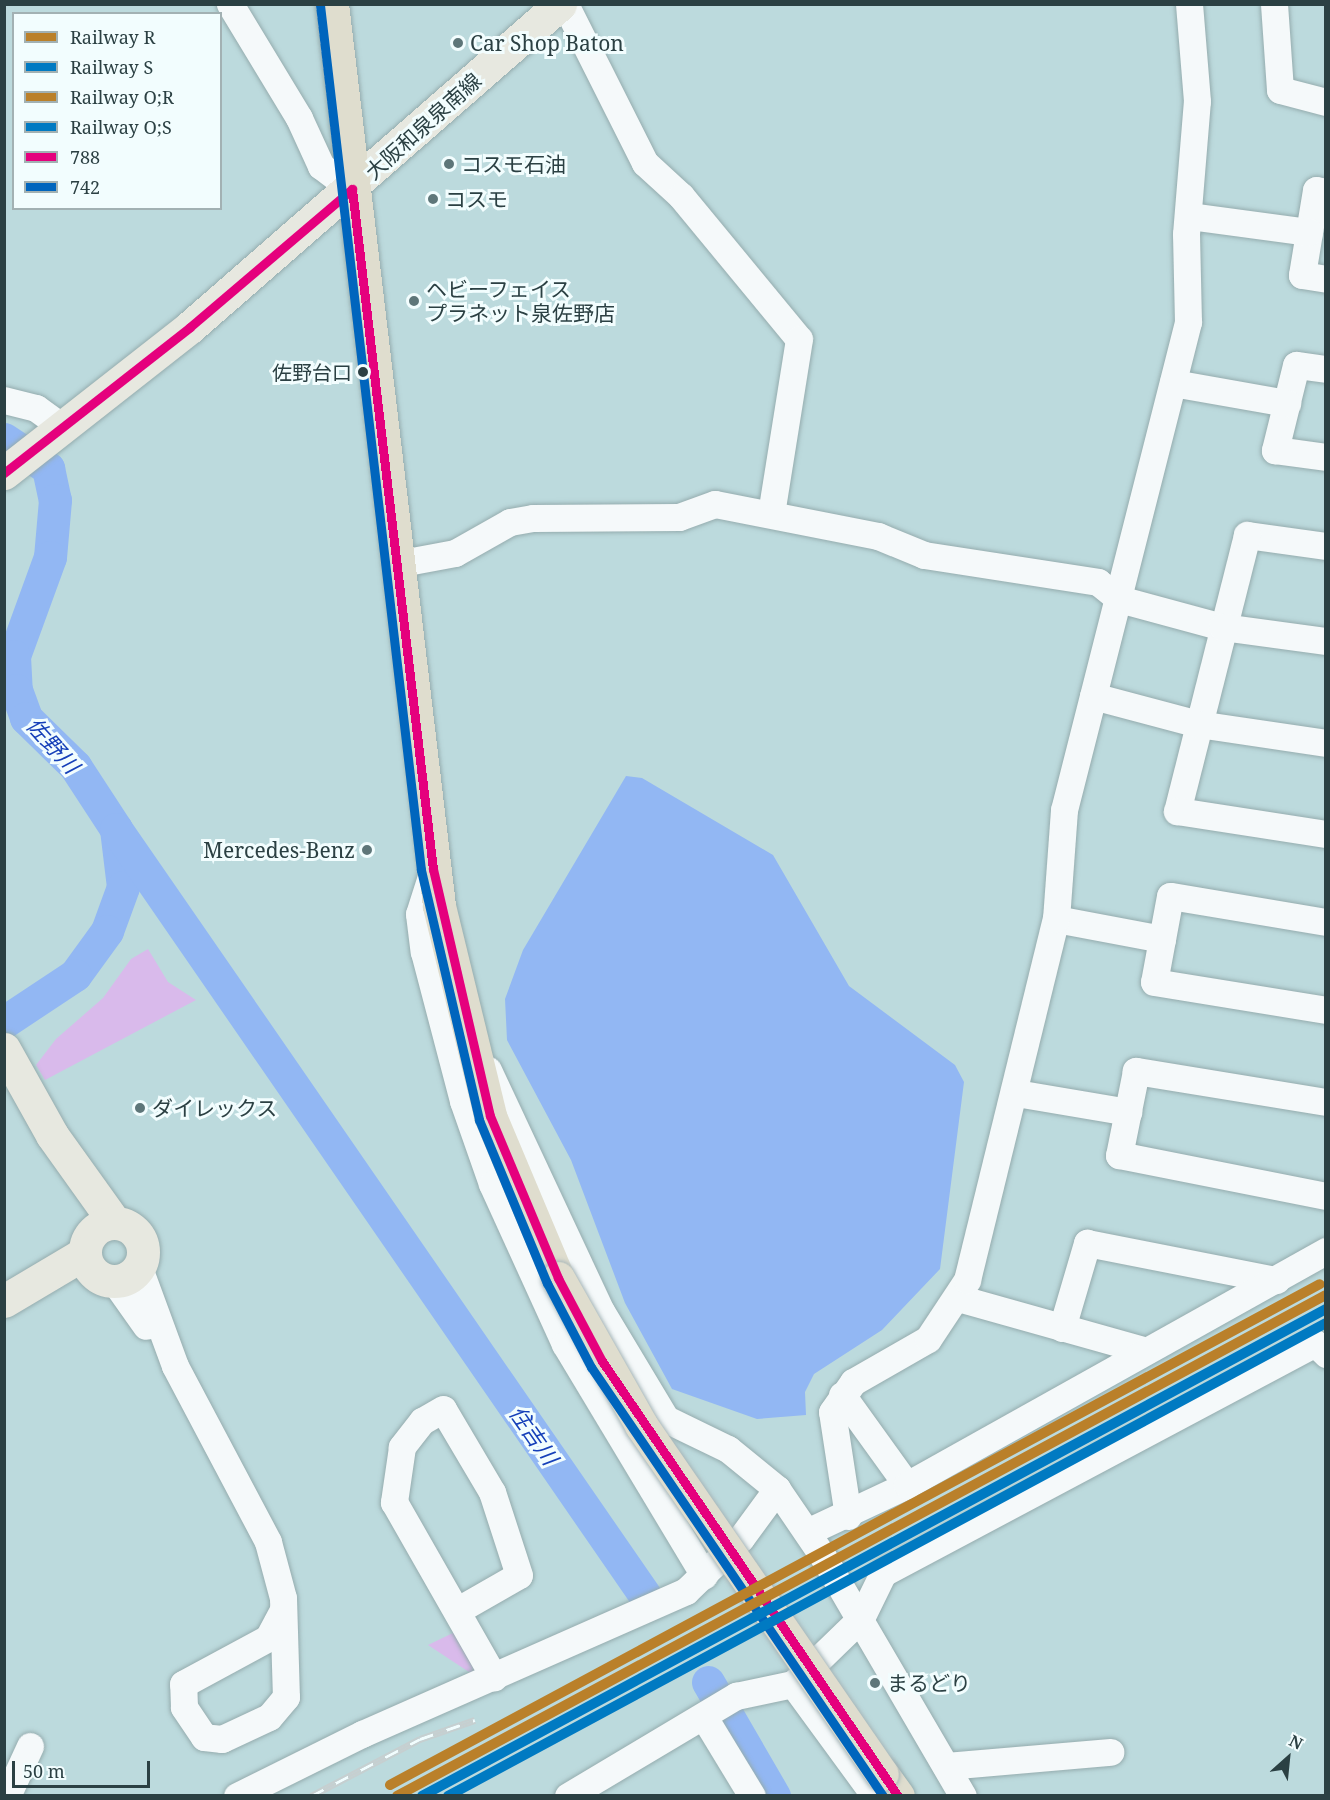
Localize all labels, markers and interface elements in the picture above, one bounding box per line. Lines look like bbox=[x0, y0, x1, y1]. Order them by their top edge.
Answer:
legend bbox=[12, 12, 222, 210]
text: Railway R bbox=[70, 25, 155, 49]
place label: Car Shop Baton bbox=[470, 30, 624, 56]
marker: Car Shop Baton bbox=[451, 36, 465, 50]
text: Railway S bbox=[70, 55, 153, 79]
street label: 大阪和泉泉南線 bbox=[360, 67, 486, 185]
text: Railway O;R bbox=[70, 85, 174, 109]
text: Railway O;S bbox=[70, 115, 172, 139]
text: 788 bbox=[70, 145, 100, 169]
place label: コスモ石油 bbox=[461, 151, 566, 177]
marker: コスモ石油 bbox=[442, 157, 456, 171]
text: 742 bbox=[70, 175, 100, 199]
place label: コスモ bbox=[445, 186, 508, 212]
marker: コスモ bbox=[426, 192, 440, 206]
place label: ヘビーフェイス プラネット泉佐野店 bbox=[426, 276, 615, 326]
marker: ヘビーフェイス プラネット泉佐野店 bbox=[407, 294, 421, 308]
place label: 佐野台口 bbox=[272, 360, 352, 384]
marker: 佐野台口 bbox=[357, 366, 369, 378]
water label: 佐野川 bbox=[21, 712, 85, 778]
place label: Mercedes-Benz bbox=[203, 837, 355, 863]
marker: Mercedes-Benz bbox=[360, 843, 374, 857]
place label: ダイレックス bbox=[152, 1095, 278, 1121]
marker: ダイレックス bbox=[133, 1101, 147, 1115]
water label: 住吉川 bbox=[504, 1400, 564, 1470]
place label: まるどり bbox=[887, 1670, 971, 1696]
marker: まるどり bbox=[868, 1676, 882, 1690]
north arrow bbox=[1258, 1728, 1318, 1788]
text: N bbox=[1286, 1729, 1307, 1755]
scale bar bbox=[15, 1749, 153, 1787]
text: 50 m bbox=[23, 1759, 65, 1783]

